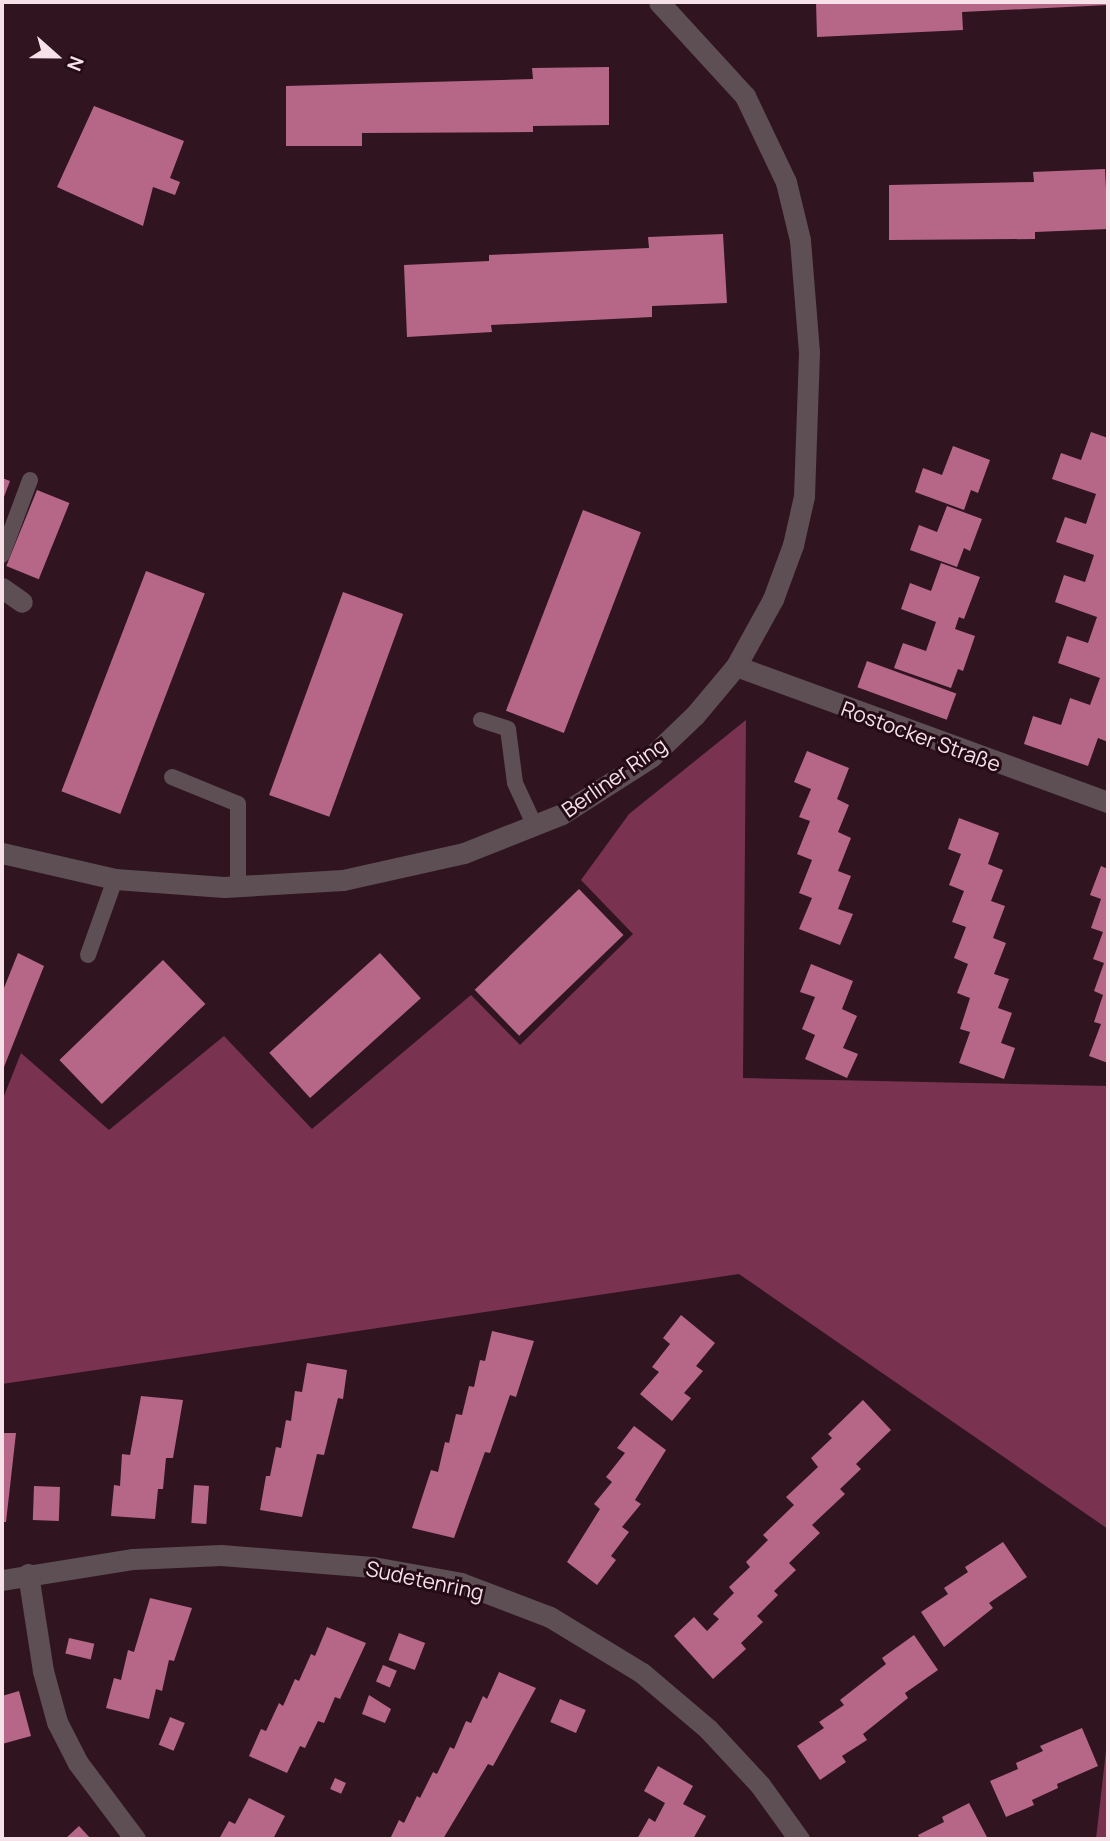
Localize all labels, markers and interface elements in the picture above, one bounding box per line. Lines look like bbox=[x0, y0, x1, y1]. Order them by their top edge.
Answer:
north arrow bbox=[21, 21, 91, 91]
text: N bbox=[61, 52, 90, 75]
street label: Rostocker Straße bbox=[838, 695, 1004, 777]
street label: Berliner Ring bbox=[557, 732, 671, 822]
street label: Sudetenring bbox=[364, 1555, 486, 1605]

